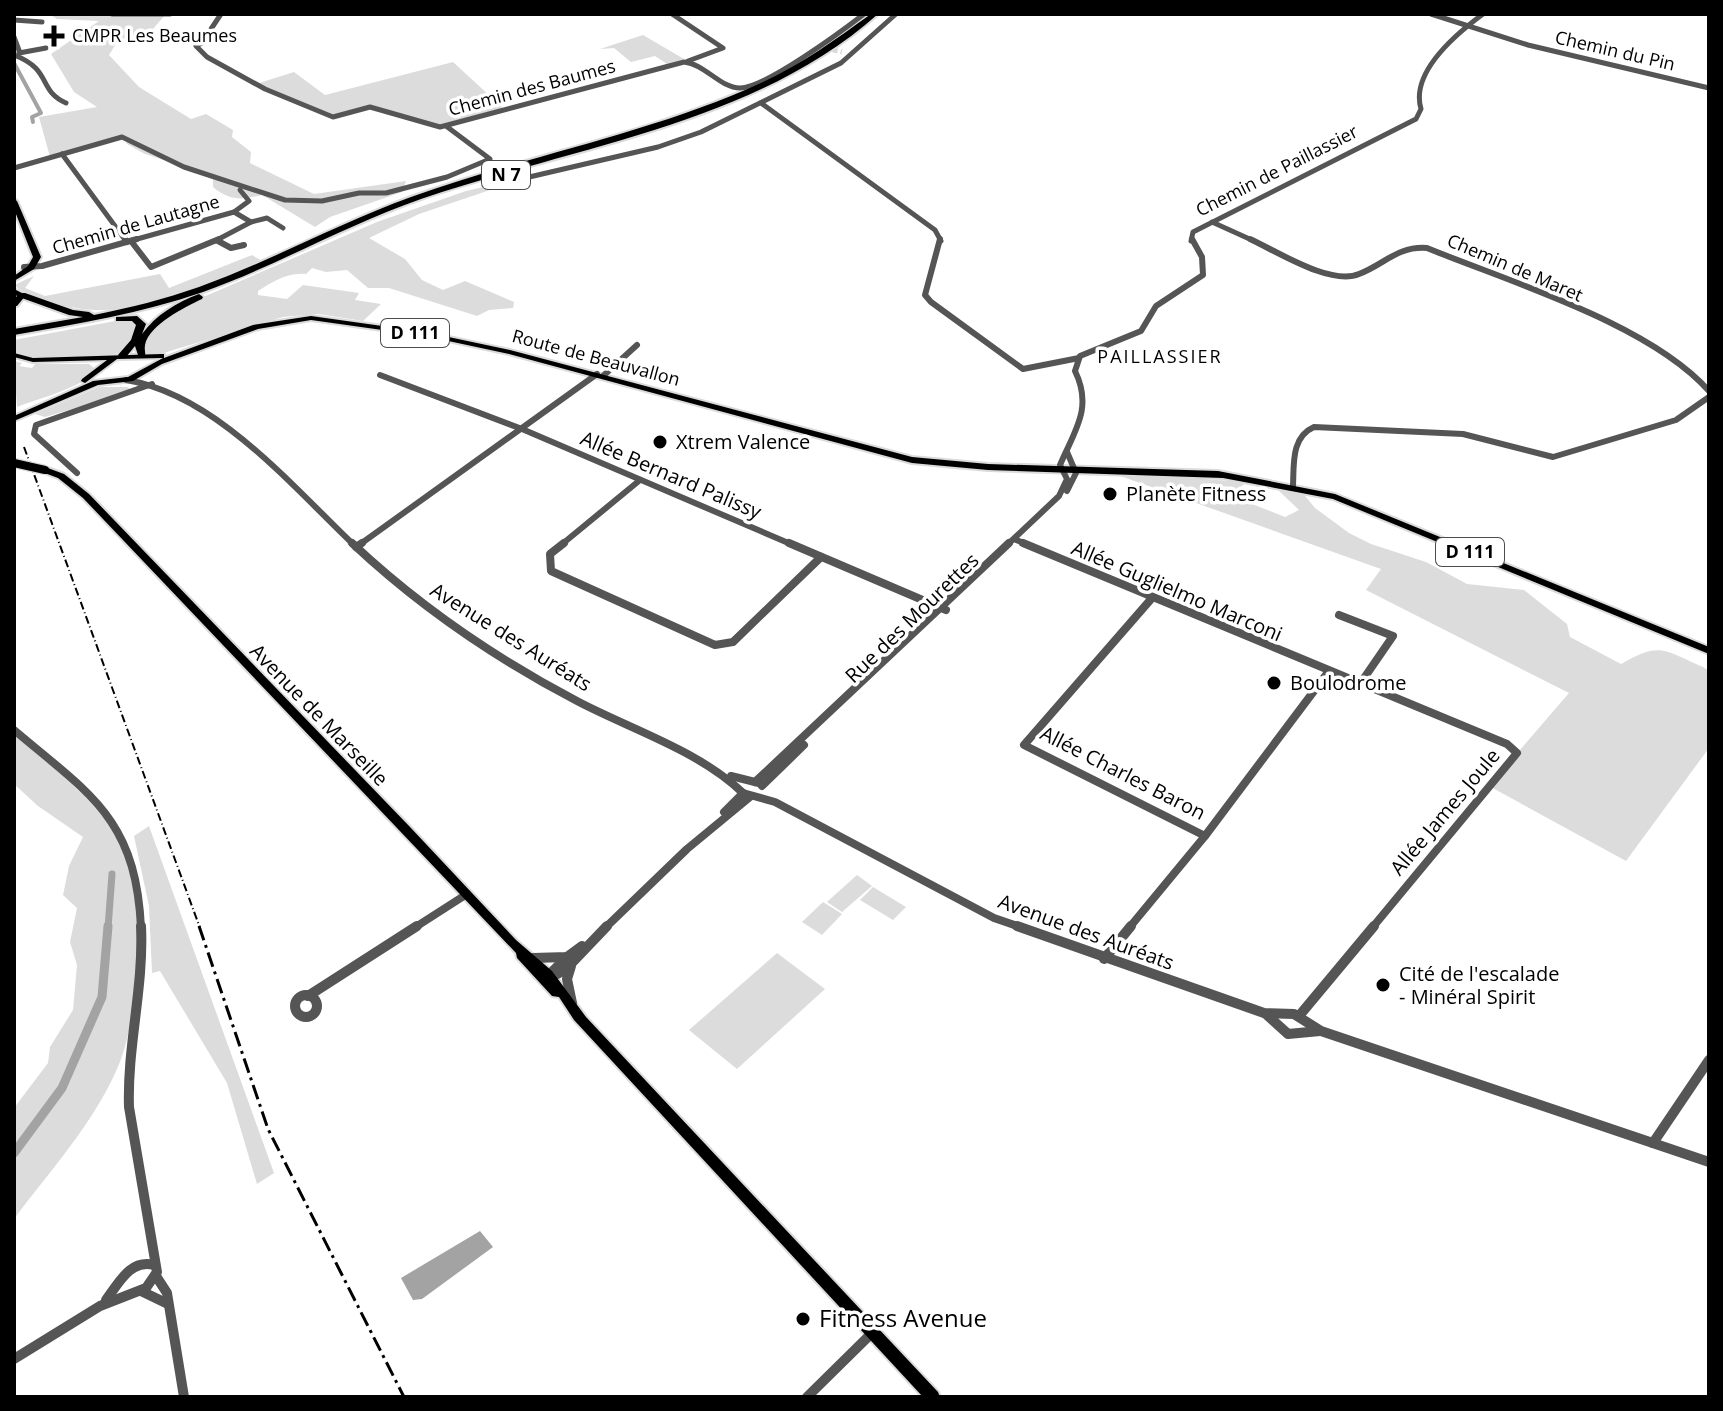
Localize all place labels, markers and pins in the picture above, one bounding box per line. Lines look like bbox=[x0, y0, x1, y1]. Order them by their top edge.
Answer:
place label: CMPR Les Beaumes bbox=[72, 23, 237, 47]
marker: CMPR Les Beaumes bbox=[43, 25, 65, 47]
place label: Xtrem Valence bbox=[676, 428, 810, 455]
marker: Xtrem Valence bbox=[651, 433, 669, 451]
place label: Planète Fitness bbox=[1126, 480, 1266, 507]
marker: Planète Fitness bbox=[1101, 485, 1119, 503]
place label: Boulodrome bbox=[1290, 669, 1406, 696]
marker: Boulodrome bbox=[1265, 674, 1283, 692]
place label: Cité de l'escalade - Minéral Spirit bbox=[1399, 960, 1559, 1010]
marker: Cité de l'escalade - Minéral Spirit bbox=[1374, 976, 1392, 994]
place label: Fitness Avenue bbox=[819, 1301, 987, 1334]
marker: Fitness Avenue bbox=[794, 1310, 812, 1328]

